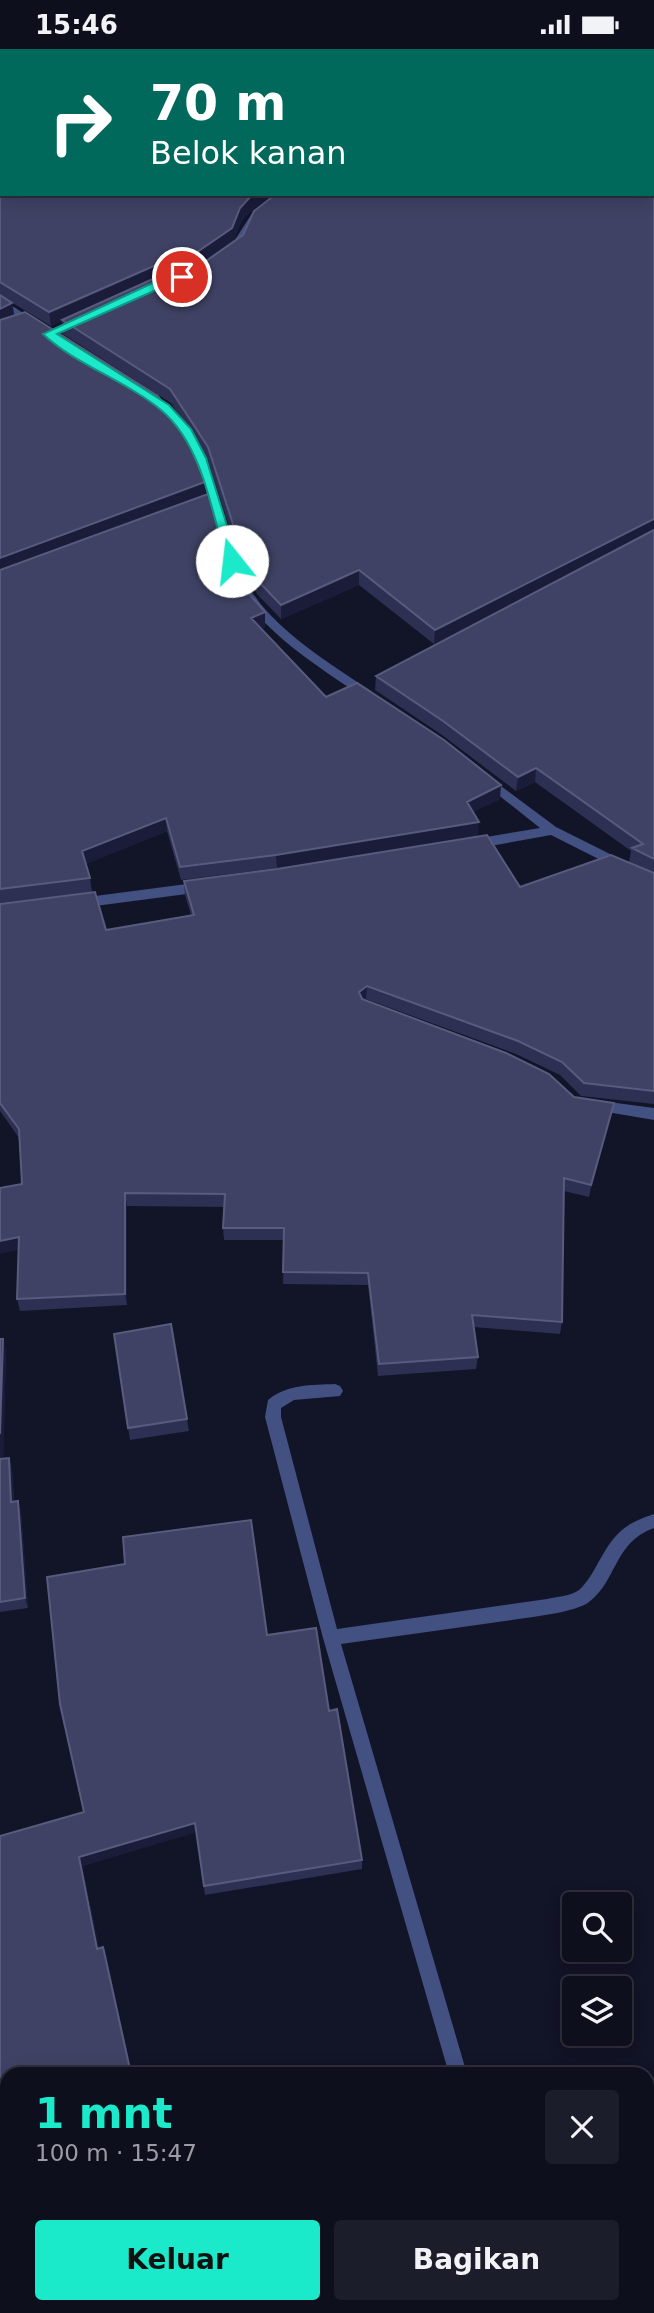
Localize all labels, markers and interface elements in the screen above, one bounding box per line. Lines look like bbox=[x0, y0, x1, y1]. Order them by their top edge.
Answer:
text: 15:46 bbox=[35, 10, 118, 40]
text: 70 m bbox=[150, 75, 286, 132]
icon: right bbox=[35, 77, 126, 168]
text: Belok kanan bbox=[150, 134, 347, 172]
pin bbox=[152, 247, 212, 307]
icon: arrive bbox=[163, 258, 201, 296]
position arrow bbox=[195, 524, 269, 598]
map controls bbox=[562, 1892, 632, 2046]
button: search bbox=[562, 1892, 632, 1962]
button: layers bbox=[562, 1976, 632, 2046]
text: 1 mnt bbox=[35, 2089, 173, 2138]
button: close bbox=[545, 2090, 619, 2164]
text: 100 m · 15:47 bbox=[35, 2140, 197, 2166]
button: Keluar bbox=[35, 2220, 320, 2300]
button: Bagikan bbox=[334, 2220, 619, 2300]

